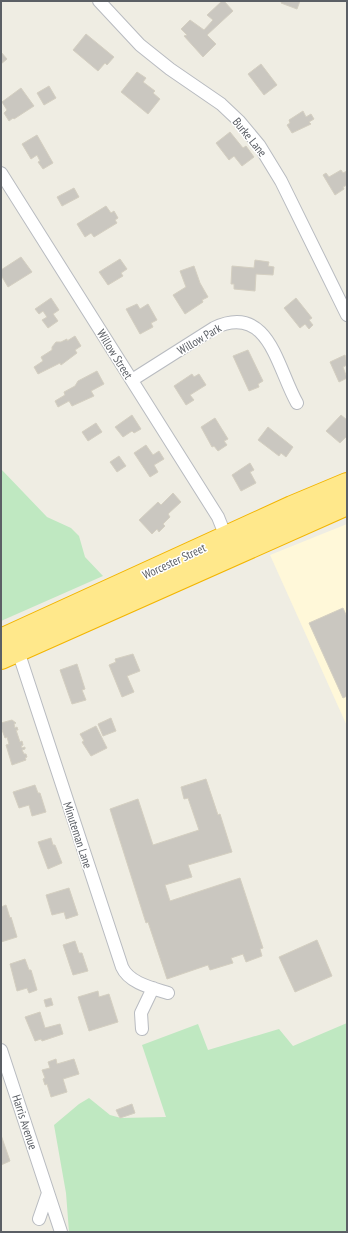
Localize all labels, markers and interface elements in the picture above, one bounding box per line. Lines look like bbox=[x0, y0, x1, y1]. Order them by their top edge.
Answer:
street label: Burke Lane bbox=[230, 114, 270, 160]
street label: Willow Park bbox=[174, 320, 224, 358]
street label: Willow Street bbox=[94, 326, 136, 382]
street label: Worcester Street bbox=[140, 540, 209, 582]
street label: Minuteman Lane bbox=[60, 800, 96, 870]
street label: Harris Avenue bbox=[9, 1093, 41, 1151]

